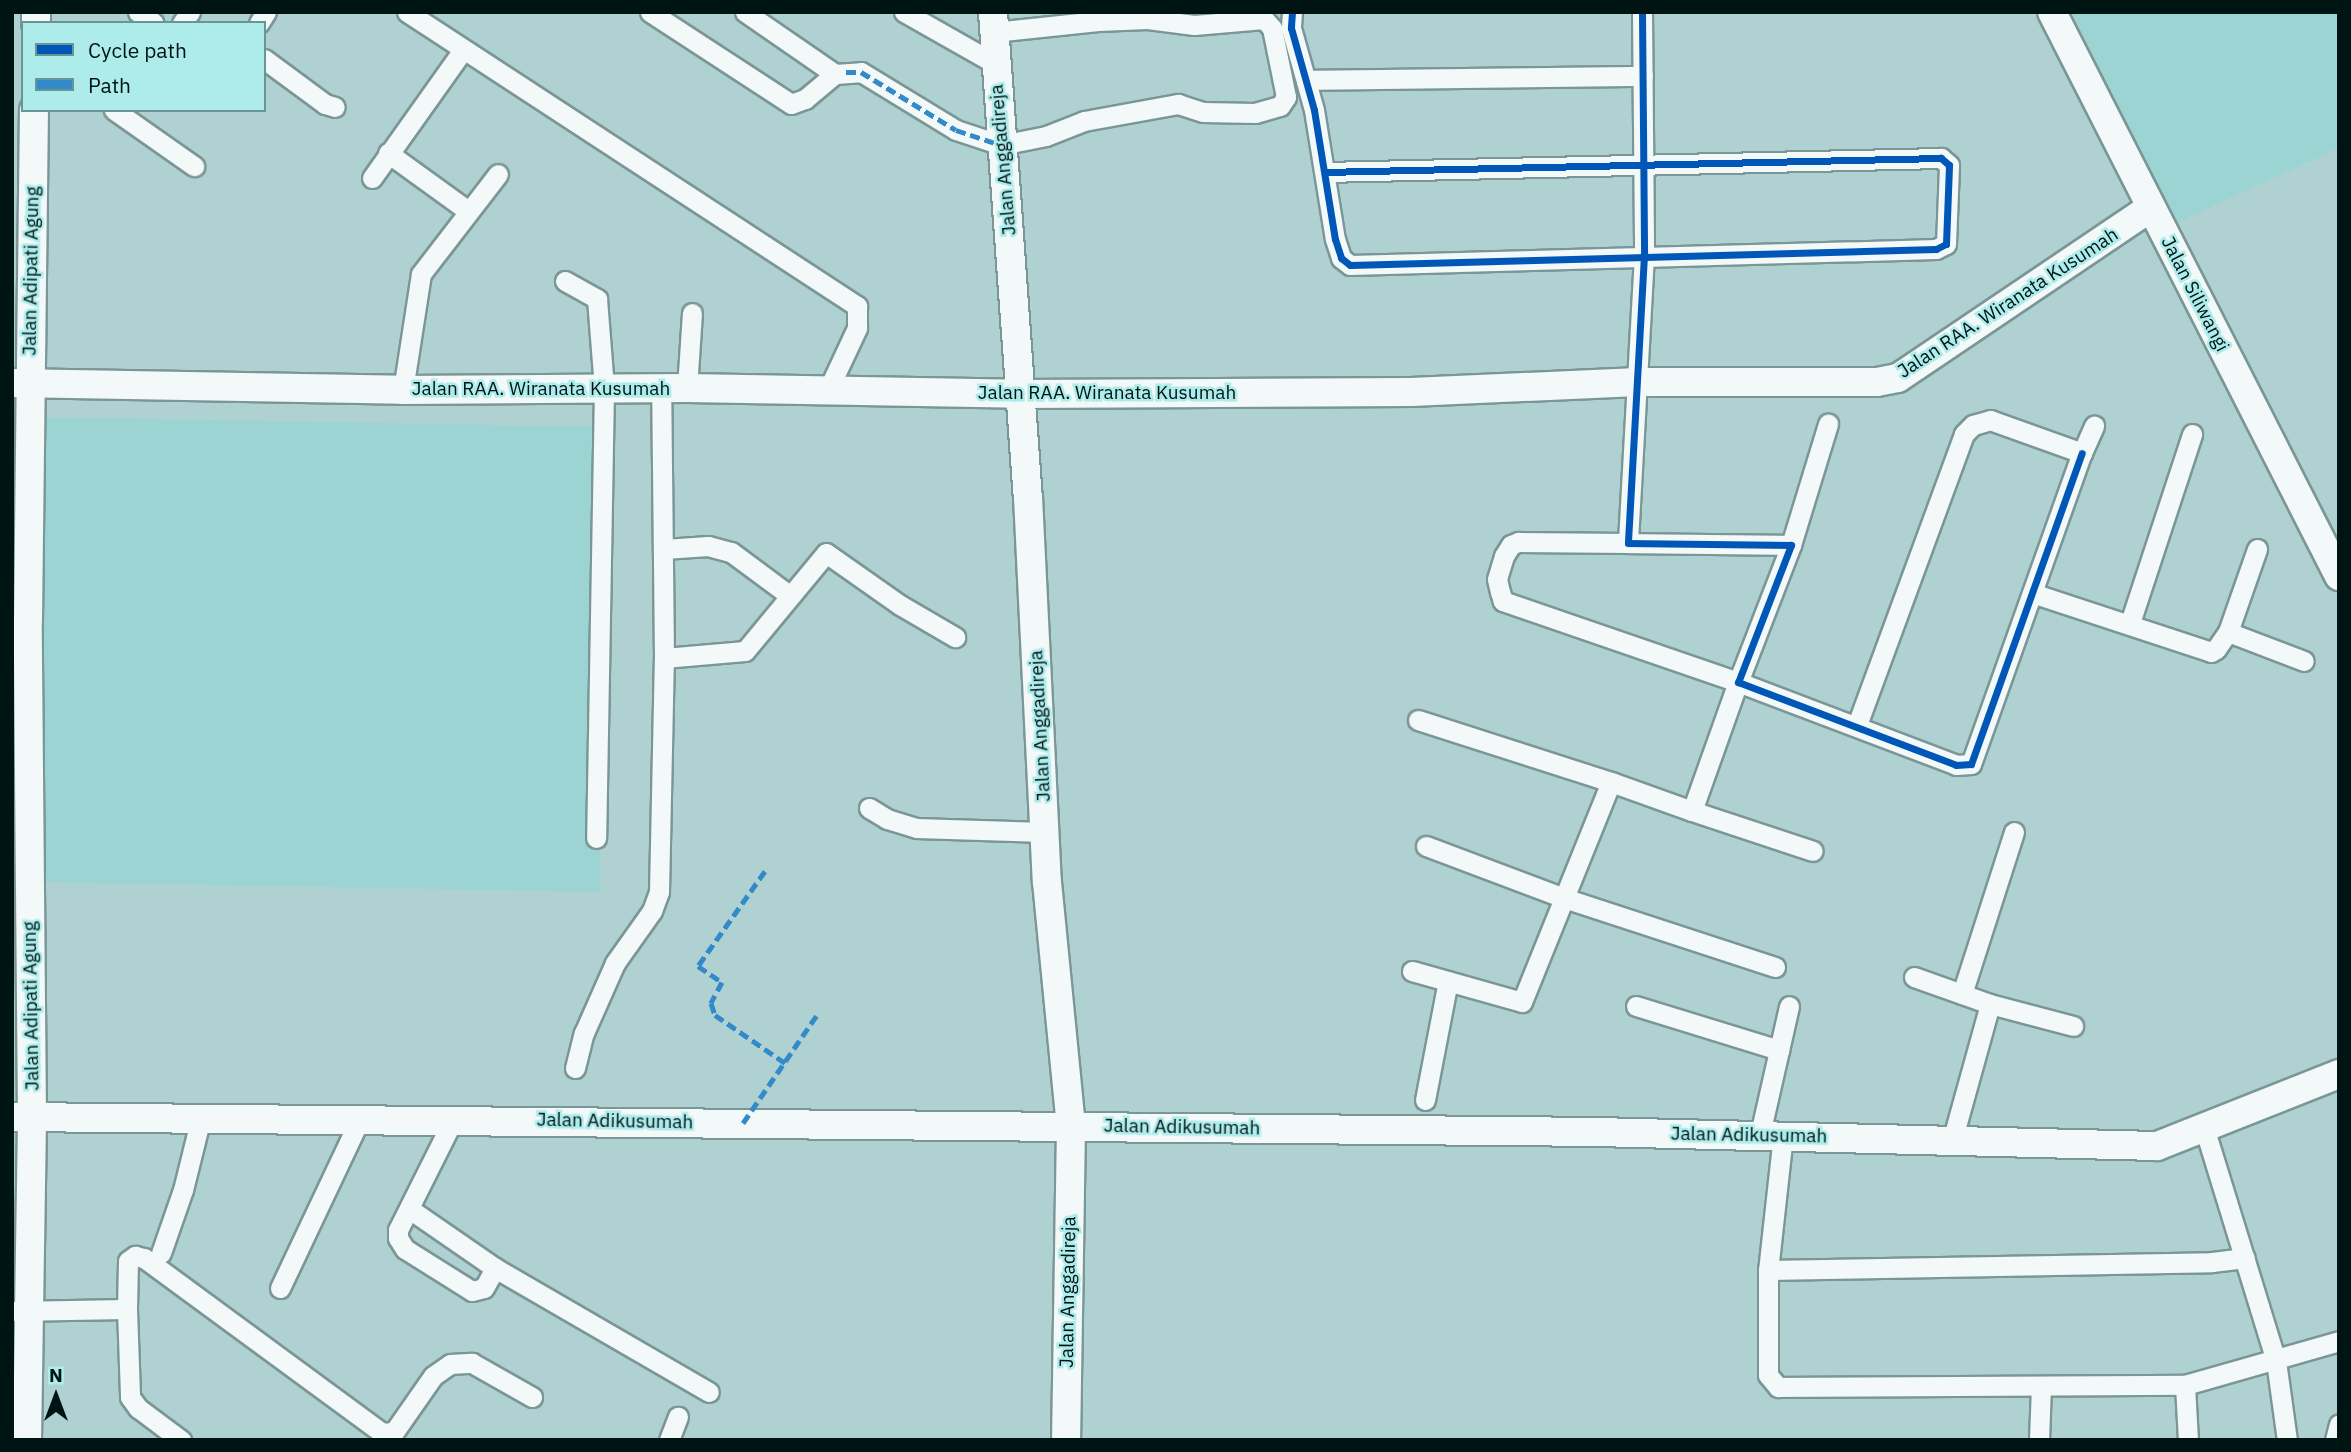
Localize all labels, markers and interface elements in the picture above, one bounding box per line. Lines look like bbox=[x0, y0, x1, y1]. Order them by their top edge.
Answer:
legend bbox=[21, 21, 266, 112]
text: Cycle path bbox=[88, 36, 187, 64]
text: Path bbox=[88, 71, 131, 99]
street label: Jalan Anggadireja bbox=[985, 84, 1021, 236]
street label: Jalan Adipati Agung bbox=[18, 186, 44, 356]
street label: Jalan RAA. Wiranata Kusumah bbox=[1893, 223, 2123, 383]
street label: Jalan Siliwangi bbox=[2156, 233, 2234, 355]
street label: Jalan RAA. Wiranata Kusumah bbox=[412, 378, 670, 400]
street label: Jalan RAA. Wiranata Kusumah bbox=[978, 382, 1236, 404]
street label: Jalan Anggadireja bbox=[1025, 650, 1055, 802]
street label: Jalan Adipati Agung bbox=[18, 921, 44, 1091]
street label: Jalan Adikusumah bbox=[537, 1108, 693, 1134]
street label: Jalan Adikusumah bbox=[1104, 1114, 1260, 1140]
street label: Jalan Adikusumah bbox=[1671, 1122, 1827, 1148]
street label: Jalan Anggadireja bbox=[1055, 1216, 1081, 1368]
north arrow bbox=[21, 1361, 91, 1431]
text: N bbox=[49, 1363, 63, 1387]

